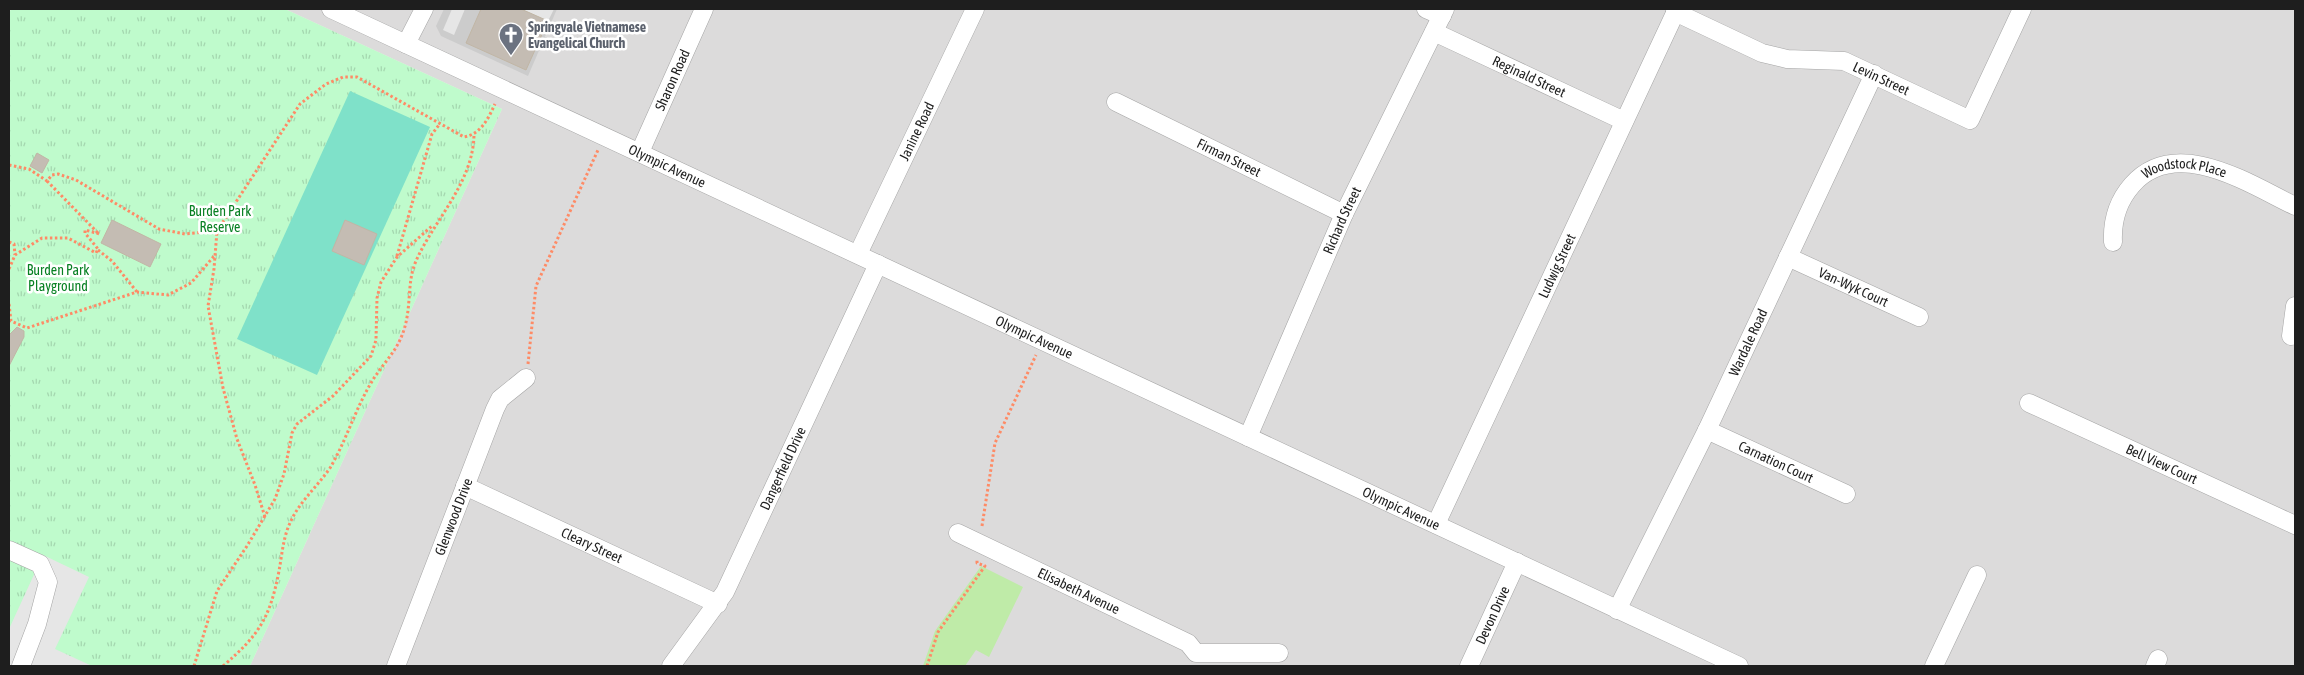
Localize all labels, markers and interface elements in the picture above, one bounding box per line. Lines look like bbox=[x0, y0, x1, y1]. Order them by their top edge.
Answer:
place label: Springvale Vietnamese Evangelical Church bbox=[528, 19, 646, 51]
church icon: Springvale Vietnamese Evangelical Church bbox=[498, 22, 524, 56]
street label: Sharon Road bbox=[652, 47, 693, 113]
street label: Reginald Street bbox=[1490, 53, 1568, 101]
street label: Levin Street bbox=[1851, 58, 1912, 98]
street label: Janine Road bbox=[896, 99, 937, 163]
street label: Firman Street bbox=[1195, 135, 1264, 180]
street label: Olympic Avenue bbox=[626, 141, 708, 191]
street label: Woodstock Place bbox=[2139, 155, 2229, 181]
street label: Richard Street bbox=[1320, 184, 1364, 257]
park label: Burden Park Reserve bbox=[189, 203, 251, 235]
street label: Ludwig Street bbox=[1535, 231, 1579, 301]
park label: Burden Park Playground bbox=[27, 262, 89, 294]
street label: Van-Wyk Court bbox=[1816, 264, 1891, 310]
street label: Wardale Road bbox=[1726, 306, 1771, 378]
street label: Olympic Avenue bbox=[993, 312, 1075, 362]
street label: Dangerfield Drive bbox=[756, 424, 809, 513]
street label: Carnation Court bbox=[1736, 438, 1816, 486]
street label: Bell View Court bbox=[2124, 441, 2200, 487]
street label: Glenwood Drive bbox=[431, 476, 476, 558]
street label: Olympic Avenue bbox=[1360, 483, 1442, 533]
street label: Cleary Street bbox=[559, 524, 625, 566]
street label: Elisabeth Avenue bbox=[1035, 564, 1122, 617]
street label: Devon Drive bbox=[1472, 584, 1513, 647]

